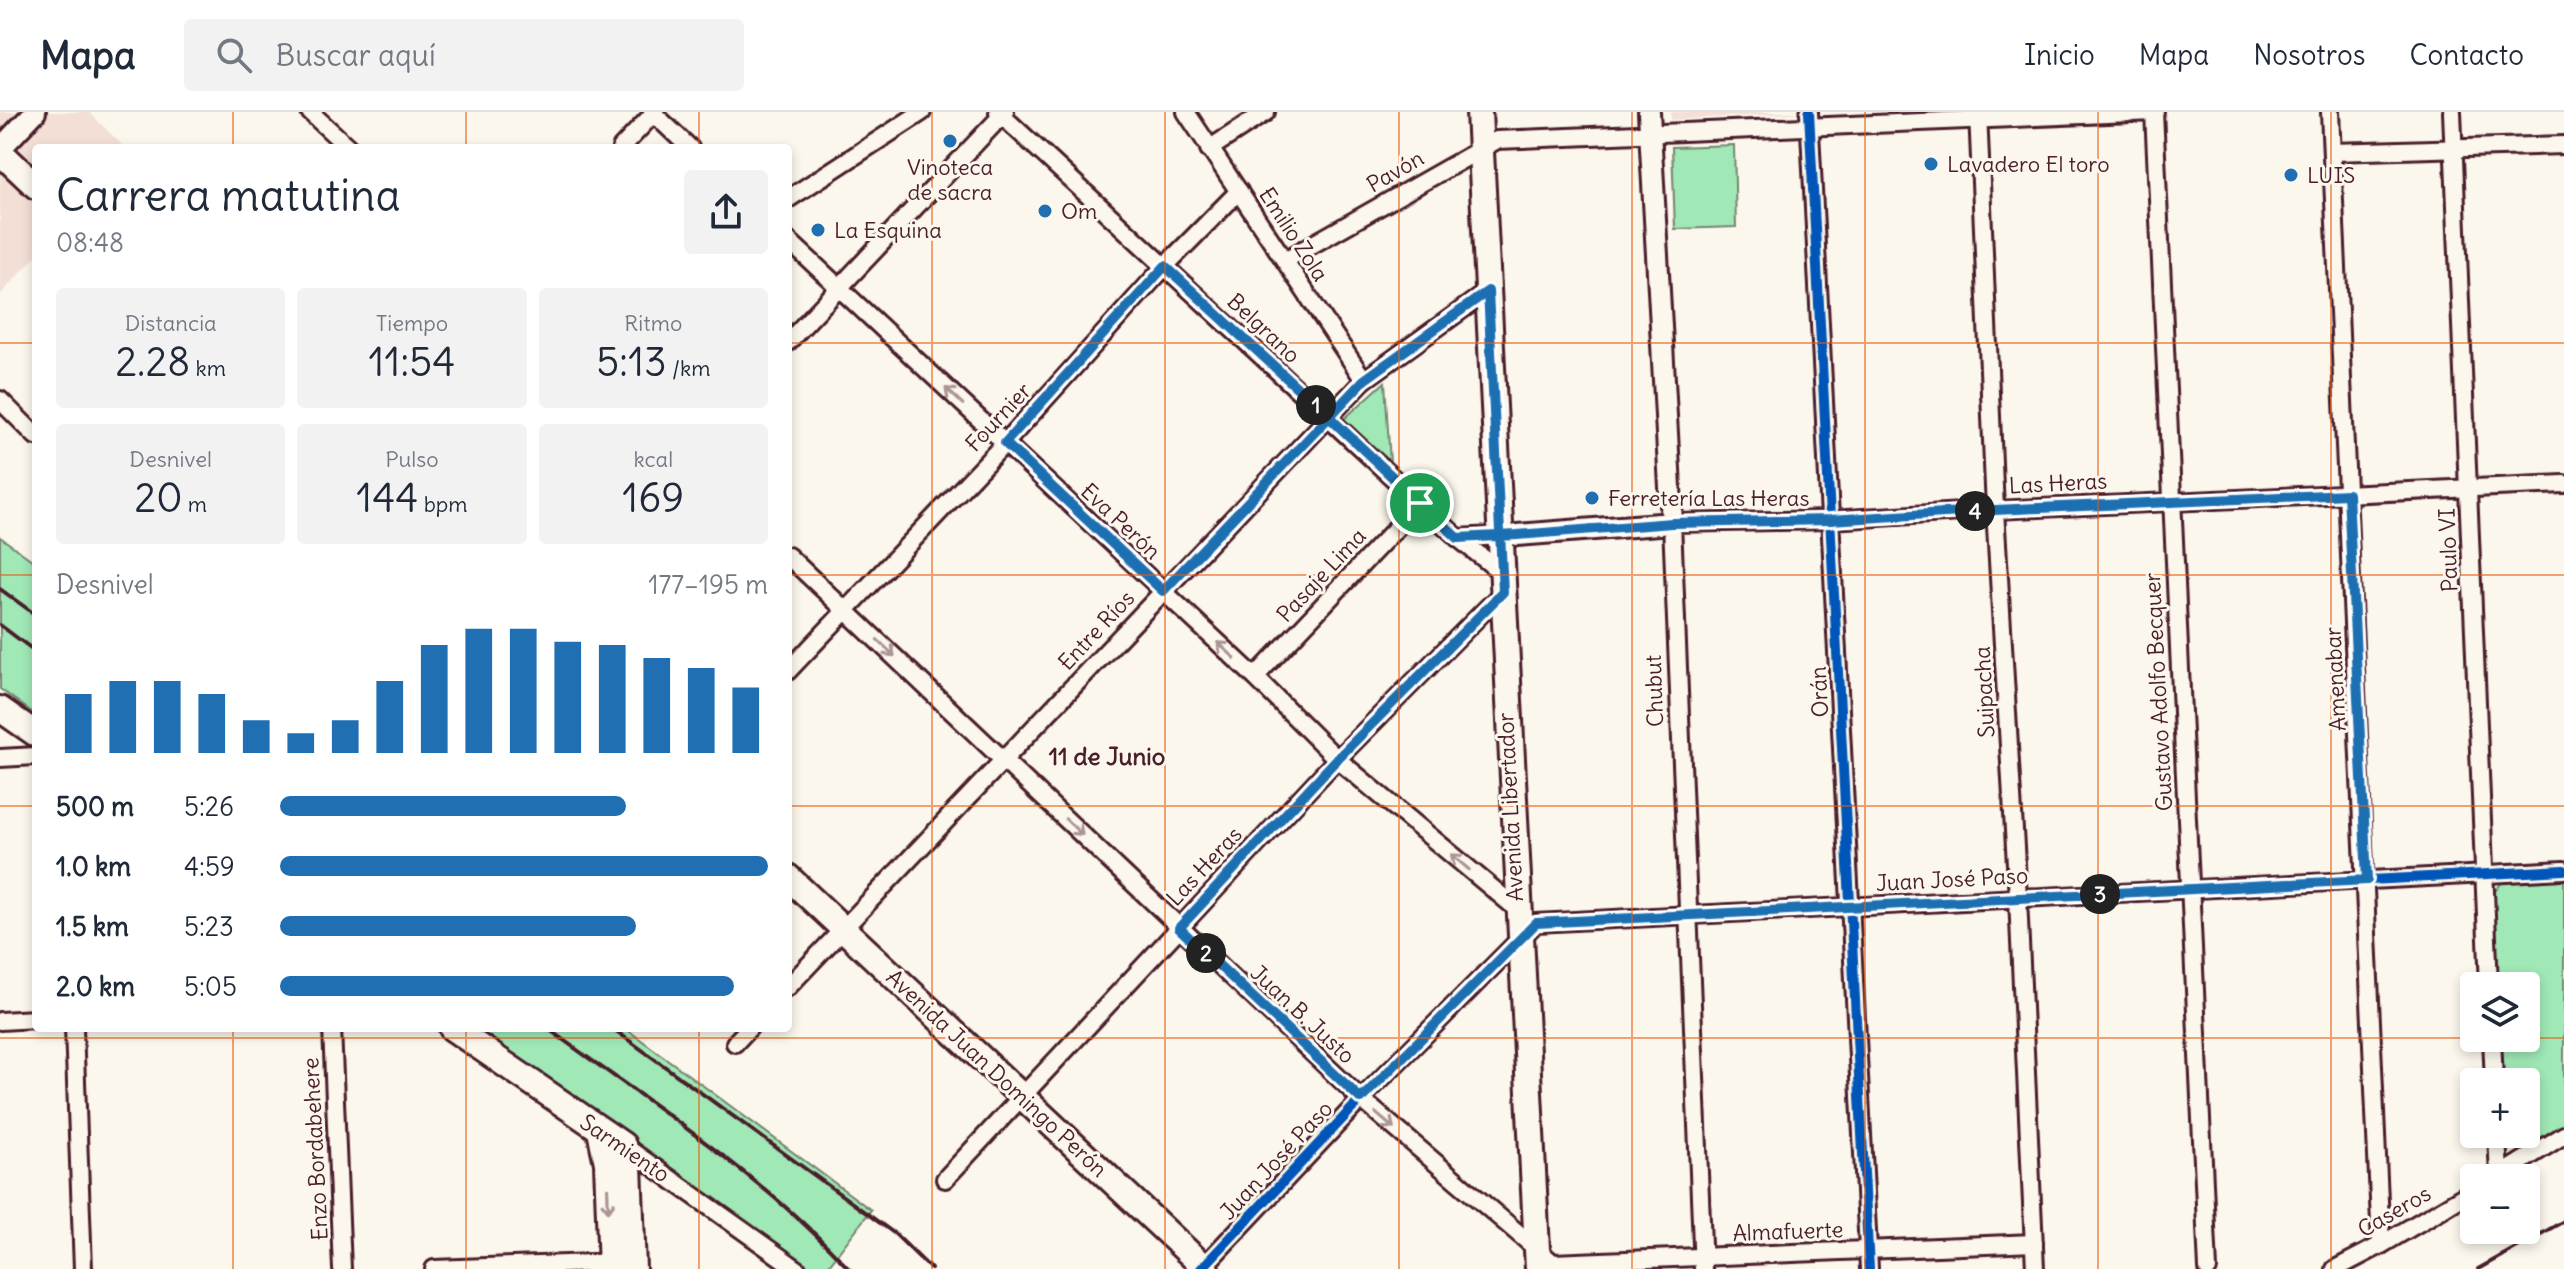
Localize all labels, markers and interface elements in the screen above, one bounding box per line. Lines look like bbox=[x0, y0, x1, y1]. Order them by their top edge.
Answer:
search box bbox=[184, 19, 744, 91]
text: Mapa bbox=[40, 32, 136, 79]
icon: search bbox=[212, 33, 256, 77]
text: Buscar aquí bbox=[276, 36, 436, 74]
text: Inicio bbox=[2024, 37, 2095, 73]
text: Mapa bbox=[2139, 37, 2209, 73]
text: Nosotros bbox=[2253, 37, 2365, 73]
text: Contacto bbox=[2409, 37, 2524, 73]
marker: Vinoteca de sacra bbox=[941, 132, 959, 150]
street label: Pavón bbox=[1362, 144, 1428, 198]
place label: Lavadero El toro bbox=[1947, 150, 2110, 178]
place label: Vinoteca de sacra bbox=[907, 153, 993, 206]
marker: Lavadero El toro bbox=[1922, 155, 1940, 173]
place label: LUIS bbox=[2307, 161, 2355, 189]
marker: LUIS bbox=[2282, 166, 2300, 184]
text: Carrera matutina bbox=[56, 168, 401, 223]
button: share bbox=[684, 170, 768, 254]
street label: Emilio Zola bbox=[1253, 182, 1335, 286]
place label: Om bbox=[1061, 197, 1097, 225]
marker: Om bbox=[1036, 202, 1054, 220]
place label: La Esquina bbox=[834, 216, 942, 244]
marker: La Esquina bbox=[809, 221, 827, 239]
text: 08:48 bbox=[56, 226, 124, 259]
street label: Belgrano bbox=[1222, 287, 1306, 369]
text: Distancia bbox=[125, 309, 217, 337]
text: Tiempo bbox=[376, 309, 448, 337]
text: Ritmo bbox=[624, 309, 682, 337]
text: 2.28 bbox=[115, 337, 190, 387]
text: 11:54 bbox=[369, 337, 455, 387]
text: 5:13 bbox=[596, 337, 667, 387]
text: km bbox=[190, 354, 226, 382]
text: /km bbox=[667, 354, 711, 382]
street label: Fournier bbox=[959, 377, 1037, 457]
pin: 1 bbox=[1296, 385, 1336, 425]
one-way arrow bbox=[945, 387, 965, 405]
text: 1 bbox=[1312, 391, 1320, 419]
text: Desnivel bbox=[129, 445, 212, 473]
text: Pulso bbox=[385, 445, 439, 473]
text: kcal bbox=[634, 445, 673, 473]
street label: Las Heras bbox=[2008, 466, 2108, 500]
pin bbox=[1386, 469, 1454, 537]
text: 20 bbox=[134, 473, 183, 523]
text: 144 bbox=[356, 473, 418, 523]
text: 169 bbox=[622, 473, 684, 523]
street label: Eva Perón bbox=[1075, 477, 1167, 565]
icon: arrive bbox=[1398, 481, 1442, 525]
place label: Ferretería Las Heras bbox=[1608, 484, 1809, 512]
marker: Ferretería Las Heras bbox=[1583, 489, 1601, 507]
text: m bbox=[183, 490, 207, 518]
text: bpm bbox=[418, 490, 468, 518]
pin: 4 bbox=[1955, 491, 1995, 531]
text: 4 bbox=[1969, 497, 1981, 525]
street label: Paulo VI bbox=[2433, 508, 2463, 592]
street label: Pasaje Lima bbox=[1270, 522, 1372, 628]
text: Desnivel bbox=[56, 568, 154, 601]
text: 177–195 m bbox=[648, 568, 768, 601]
street label: Gustavo Adolfo Becquer bbox=[2138, 572, 2178, 812]
street label: Entre Ríos bbox=[1052, 584, 1140, 676]
street label: Amenabar bbox=[2318, 626, 2352, 732]
one-way arrow bbox=[876, 638, 896, 657]
one-way arrow bbox=[1216, 640, 1236, 659]
street label: Suipacha bbox=[1968, 646, 2000, 738]
street label: Chubut bbox=[1639, 654, 1669, 728]
street label: Orán bbox=[1804, 666, 1834, 718]
street label: Avenida Libertador bbox=[1491, 712, 1529, 902]
district label: 11 de Junio bbox=[1049, 741, 1165, 771]
text: 500 m bbox=[56, 790, 134, 823]
text: 5:26 bbox=[184, 790, 234, 823]
one-way arrow bbox=[1063, 818, 1083, 836]
street label: Las Heras bbox=[1160, 820, 1248, 912]
text: 1.0 km bbox=[56, 850, 131, 883]
text: 4:59 bbox=[184, 850, 235, 883]
one-way arrow bbox=[1450, 853, 1471, 871]
street label: Juan José Paso bbox=[1875, 861, 2029, 897]
pin: 3 bbox=[2080, 874, 2120, 914]
text: 3 bbox=[2094, 880, 2106, 908]
text: 1.5 km bbox=[56, 910, 129, 943]
text: 5:23 bbox=[184, 910, 234, 943]
pin: 2 bbox=[1186, 933, 1226, 973]
text: 2 bbox=[1200, 939, 1212, 967]
street label: Juan B. Justo bbox=[1245, 959, 1361, 1069]
street label: Avenida Juan Domingo Perón bbox=[881, 963, 1113, 1183]
text: 2.0 km bbox=[56, 970, 135, 1003]
text: 5:05 bbox=[184, 970, 237, 1003]
map controls bbox=[2460, 972, 2540, 1244]
button: layers bbox=[2460, 972, 2540, 1052]
street label: Enzo Bordabehere bbox=[296, 1057, 334, 1241]
button: + bbox=[2460, 1068, 2540, 1148]
street label: Juan José Paso bbox=[1214, 1095, 1338, 1225]
street label: Sarmiento bbox=[575, 1108, 675, 1188]
one-way arrow bbox=[1375, 1111, 1395, 1129]
button: − bbox=[2460, 1164, 2540, 1244]
street label: Caseros bbox=[2352, 1179, 2436, 1243]
one-way arrow bbox=[601, 1186, 616, 1213]
street label: Almafuerte bbox=[1732, 1215, 1844, 1247]

